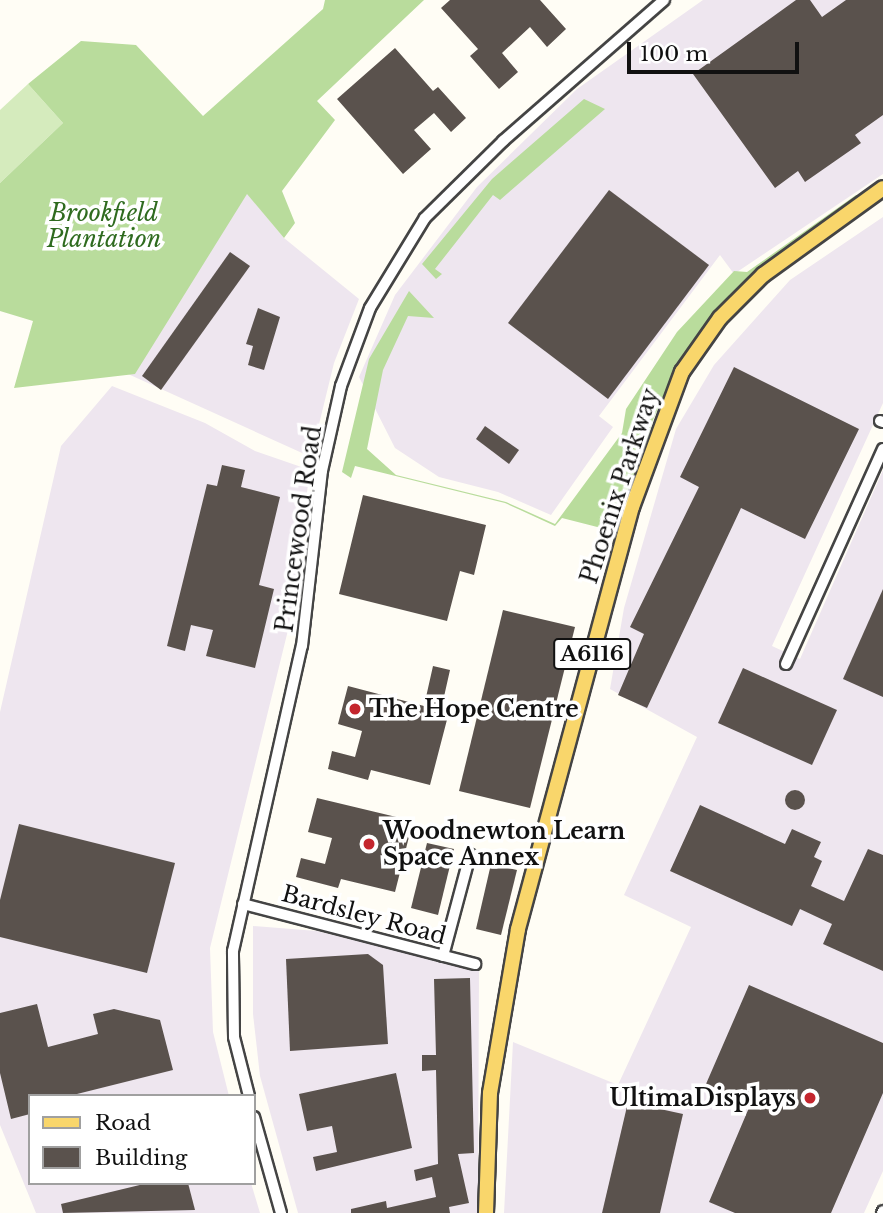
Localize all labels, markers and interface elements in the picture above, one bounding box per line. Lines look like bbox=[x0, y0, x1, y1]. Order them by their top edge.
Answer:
scale bar bbox=[631, 28, 802, 72]
text: 100 m bbox=[640, 41, 708, 67]
park label: Brookfield Plantation bbox=[47, 199, 161, 253]
street label: Phoenix Parkway bbox=[575, 385, 665, 587]
street label: Princewood Road bbox=[271, 424, 327, 634]
road number: A6116 bbox=[552, 636, 632, 672]
place label: The Hope Centre bbox=[369, 695, 579, 723]
marker: The Hope Centre bbox=[347, 701, 363, 717]
place label: Woodnewton Learn Space Annex bbox=[383, 817, 625, 871]
marker: Woodnewton Learn Space Annex bbox=[361, 836, 377, 852]
street label: Bardsley Road bbox=[278, 880, 450, 950]
place label: UltimaDisplays bbox=[609, 1084, 796, 1112]
marker: UltimaDisplays bbox=[802, 1090, 818, 1106]
legend bbox=[28, 1094, 256, 1185]
text: Road bbox=[95, 1110, 151, 1136]
text: Building bbox=[95, 1145, 187, 1171]

